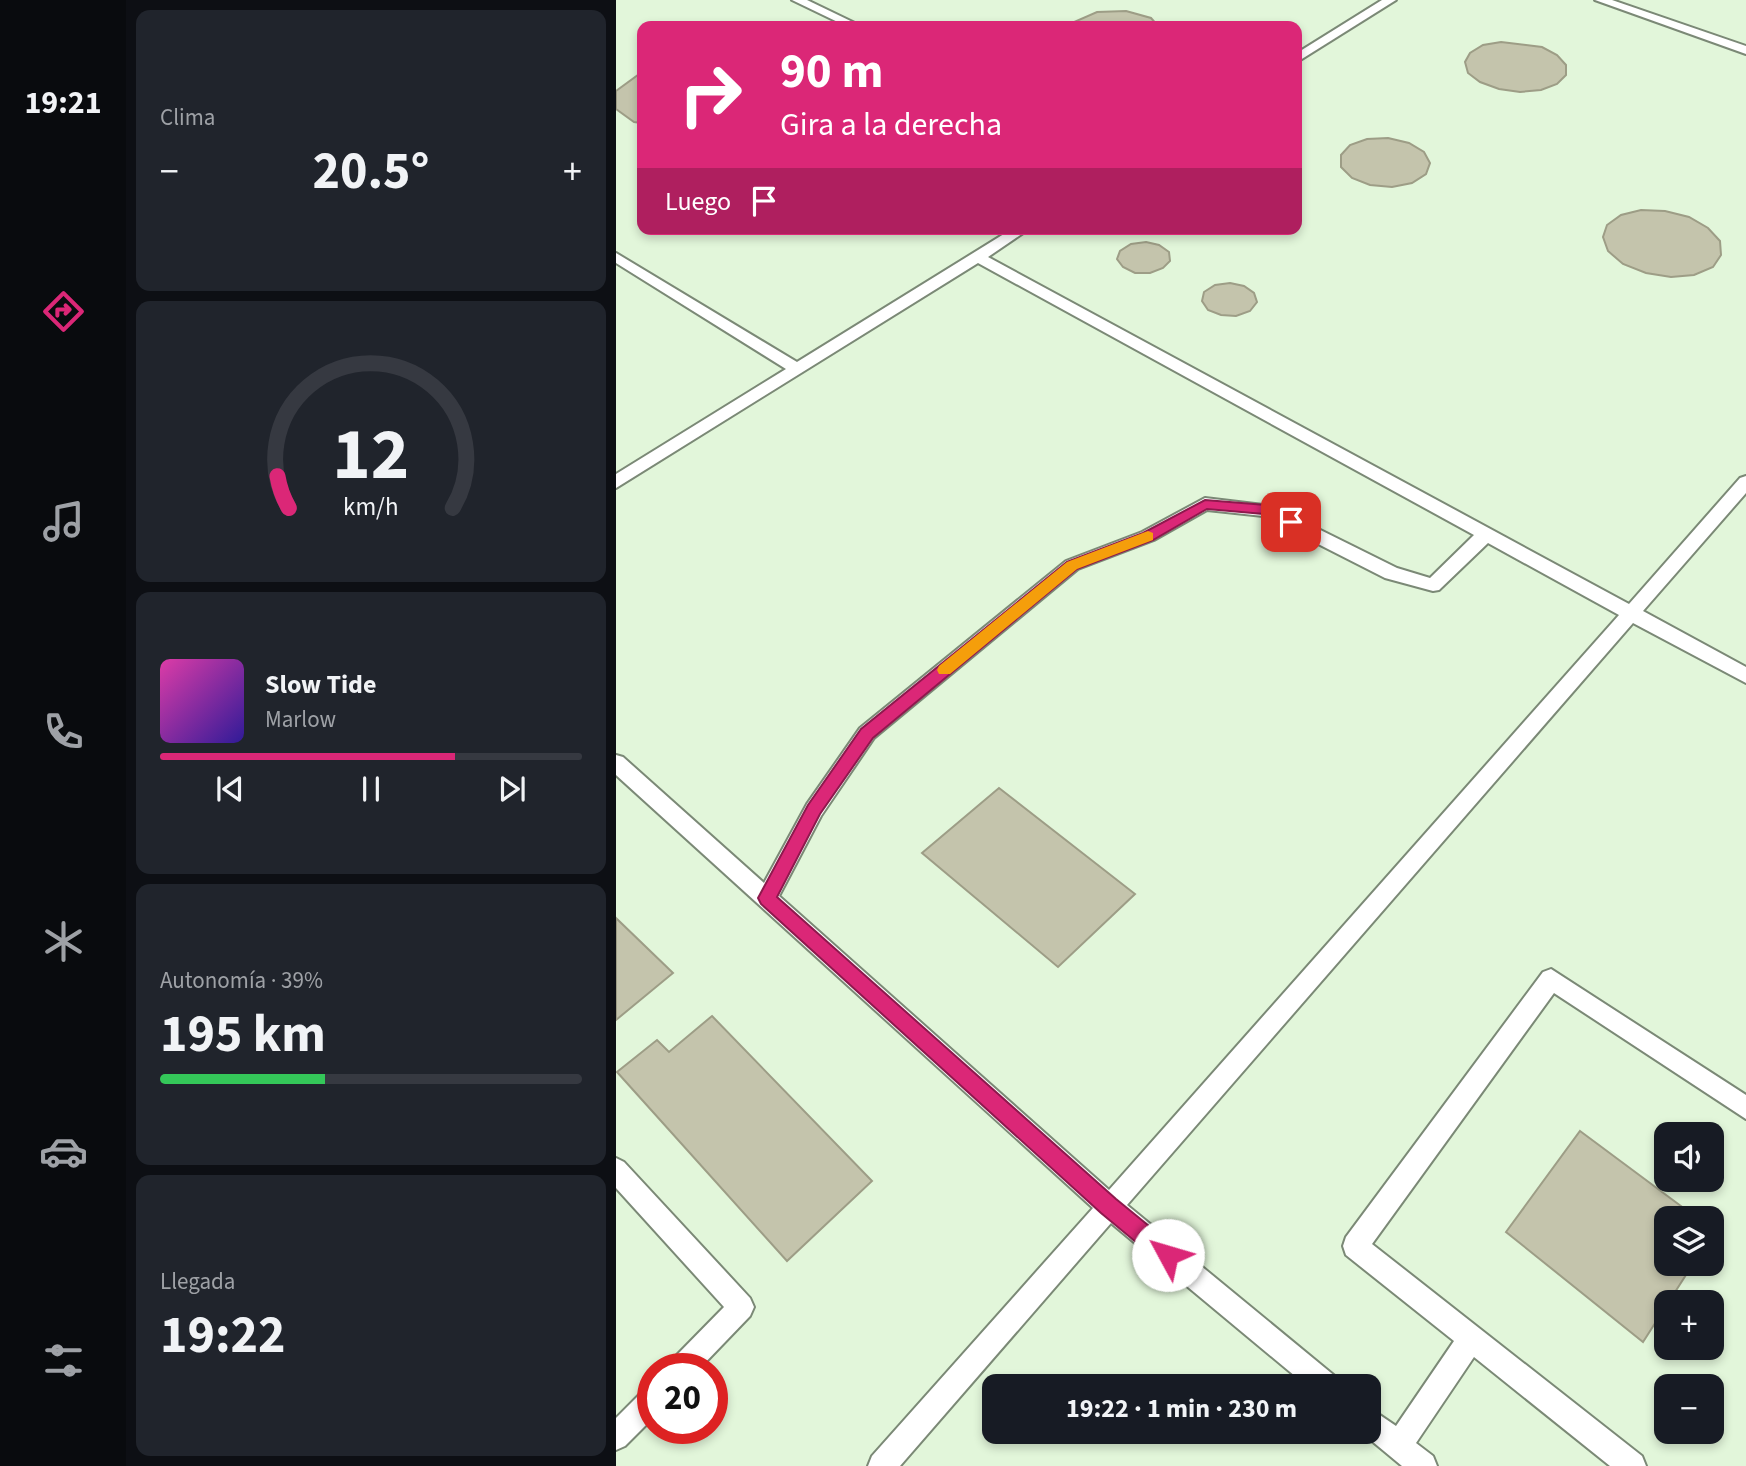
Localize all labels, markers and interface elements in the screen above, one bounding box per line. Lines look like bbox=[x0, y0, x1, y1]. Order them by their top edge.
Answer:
text: 90 m bbox=[780, 37, 884, 107]
icon: right bbox=[665, 49, 756, 140]
text: 19:21 bbox=[24, 80, 102, 126]
text: Clima bbox=[160, 101, 215, 134]
text: Gira a la derecha bbox=[780, 102, 1002, 148]
text: 20.5° bbox=[313, 135, 429, 209]
text: − bbox=[160, 145, 179, 199]
text: + bbox=[563, 145, 582, 199]
icon: arrive bbox=[745, 182, 783, 220]
text: Luego bbox=[665, 183, 731, 220]
icon: directions bbox=[39, 287, 88, 336]
text: 12 bbox=[333, 403, 409, 507]
text: km/h bbox=[343, 489, 399, 525]
pin bbox=[1261, 492, 1321, 552]
icon: music bbox=[39, 497, 88, 546]
icon: arrive bbox=[1272, 503, 1310, 541]
text: Slow Tide bbox=[265, 666, 376, 703]
text: Marlow bbox=[265, 703, 336, 736]
icon: phone bbox=[39, 707, 88, 756]
icon: previous bbox=[211, 770, 249, 808]
icon: pause bbox=[352, 770, 390, 808]
icon: next bbox=[493, 770, 531, 808]
icon: climate bbox=[39, 917, 88, 966]
text: Autonomía · 39% bbox=[160, 964, 323, 997]
text: 195 km bbox=[160, 998, 326, 1072]
map controls bbox=[1654, 1122, 1724, 1444]
button: sound bbox=[1654, 1122, 1724, 1192]
icon: car bbox=[39, 1127, 88, 1176]
button: layers bbox=[1654, 1206, 1724, 1276]
position arrow bbox=[1131, 1218, 1205, 1292]
text: Llegada bbox=[160, 1265, 235, 1298]
button: + bbox=[1654, 1290, 1724, 1360]
text: 19:22 bbox=[160, 1299, 285, 1373]
icon: filters bbox=[39, 1336, 88, 1385]
speed limit sign: 20 bbox=[637, 1353, 728, 1444]
button: − bbox=[1654, 1374, 1724, 1444]
text: 19:22 · 1 min · 230 m bbox=[1066, 1390, 1297, 1427]

